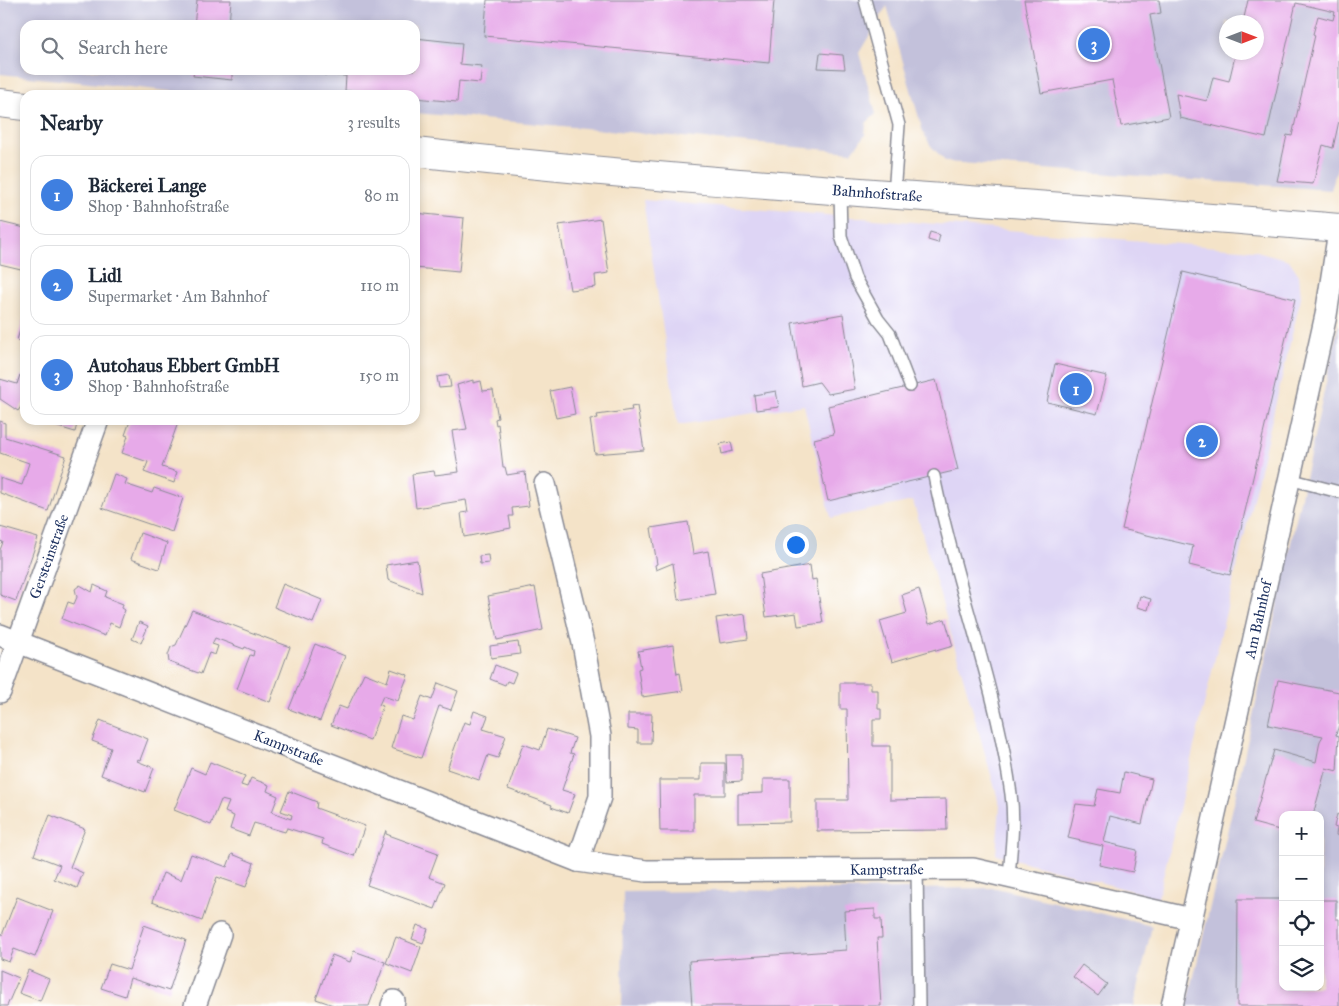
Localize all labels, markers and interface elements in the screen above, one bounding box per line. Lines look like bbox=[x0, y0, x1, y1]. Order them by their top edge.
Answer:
north arrow bbox=[1219, 15, 1264, 60]
search box bbox=[20, 20, 420, 75]
pin: 3 bbox=[1078, 25, 1110, 63]
icon: search bbox=[38, 34, 66, 62]
text: Search here bbox=[78, 36, 168, 59]
text: Nearby bbox=[40, 110, 103, 136]
text: 3 results bbox=[347, 113, 400, 132]
text: Bäckerei Lange bbox=[88, 174, 207, 197]
street label: Bahnhofstraße bbox=[831, 181, 923, 206]
text: 1 bbox=[54, 186, 60, 205]
text: 80 m bbox=[364, 186, 399, 205]
text: Shop · Bahnhofstraße bbox=[88, 197, 229, 216]
text: Lidl bbox=[88, 264, 122, 287]
text: 2 bbox=[53, 276, 61, 295]
text: 110 m bbox=[360, 276, 399, 295]
text: Supermarket · Am Bahnhof bbox=[88, 287, 267, 306]
text: Autohaus Ebbert GmbH bbox=[88, 354, 280, 377]
text: 3 bbox=[54, 366, 60, 385]
text: 150 m bbox=[359, 366, 399, 385]
pin: 1 bbox=[1060, 370, 1092, 408]
text: Shop · Bahnhofstraße bbox=[88, 377, 229, 396]
pin: 2 bbox=[1186, 422, 1218, 460]
street label: Gersteinstraße bbox=[25, 512, 72, 601]
your location bbox=[783, 532, 809, 558]
street label: Am Bahnhof bbox=[1240, 576, 1276, 661]
street label: Kampstraße bbox=[251, 726, 326, 770]
map controls bbox=[1279, 811, 1324, 991]
button: + bbox=[1279, 811, 1324, 856]
button: − bbox=[1279, 856, 1324, 901]
street label: Kampstraße bbox=[850, 860, 924, 879]
button: locate bbox=[1279, 901, 1324, 946]
button: layers bbox=[1279, 946, 1324, 991]

